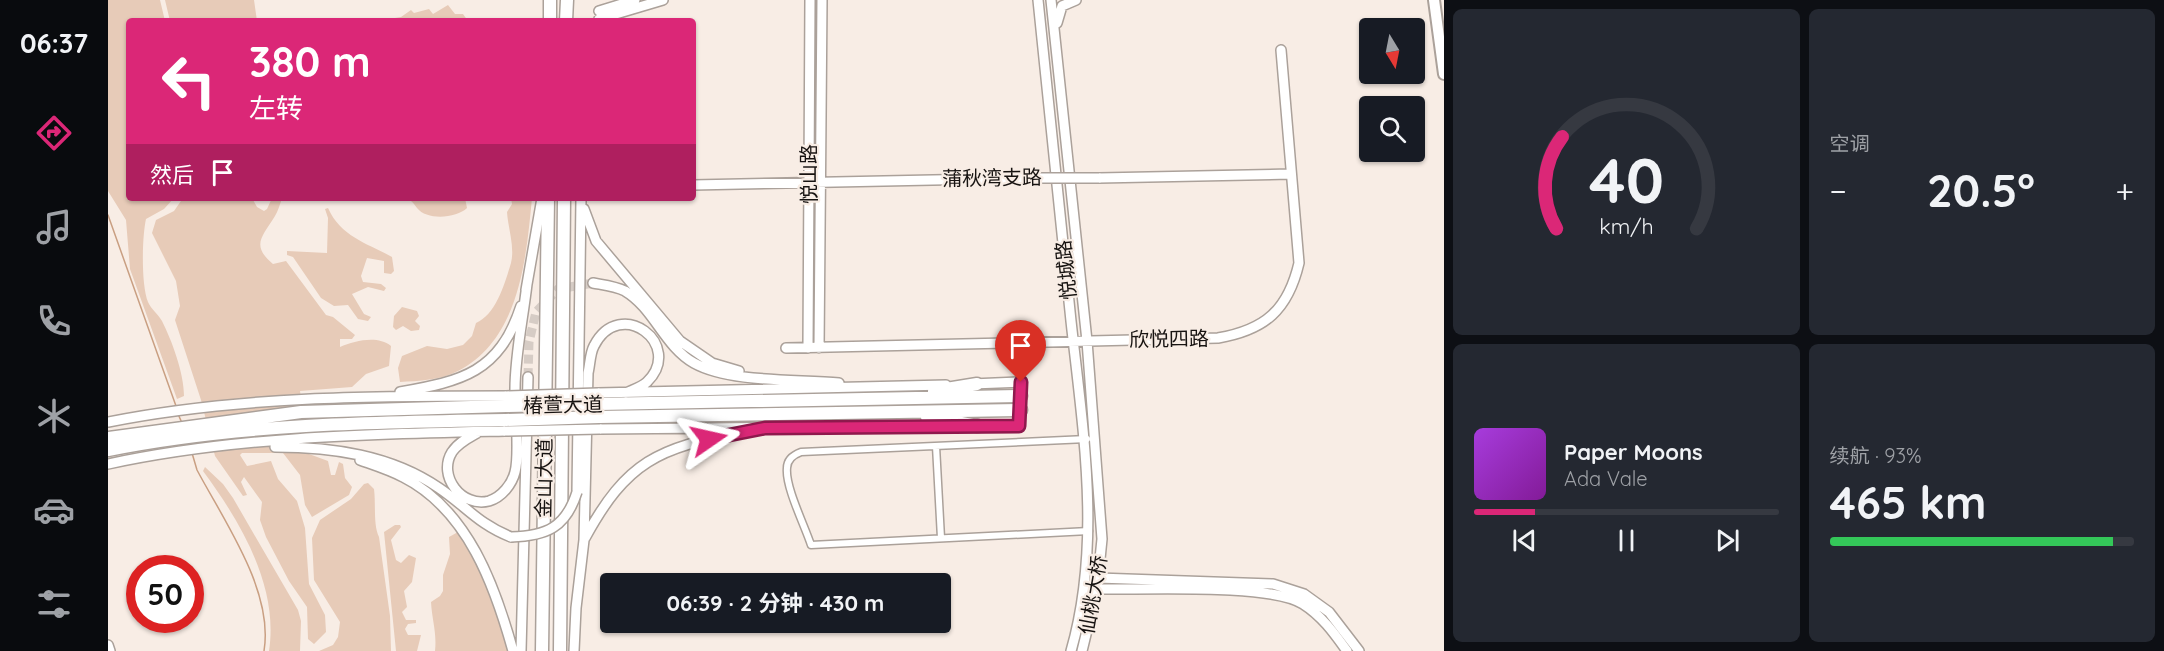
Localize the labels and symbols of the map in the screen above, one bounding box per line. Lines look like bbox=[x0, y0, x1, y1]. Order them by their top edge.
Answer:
north arrow bbox=[1359, 18, 1425, 84]
street label: 悦山路 bbox=[796, 144, 821, 204]
street label: 蒲秋湾支路 bbox=[942, 164, 1042, 191]
street label: 悦城路 bbox=[1050, 239, 1081, 301]
pin bbox=[995, 320, 1046, 382]
street label: 欣悦四路 bbox=[1129, 325, 1209, 352]
street label: 椿萱大道 bbox=[523, 391, 603, 418]
position arrow bbox=[677, 407, 741, 471]
street label: 金山大道 bbox=[530, 438, 557, 518]
street label: 仙桃大桥 bbox=[1073, 553, 1112, 636]
speed limit sign: 50 bbox=[126, 555, 204, 633]

